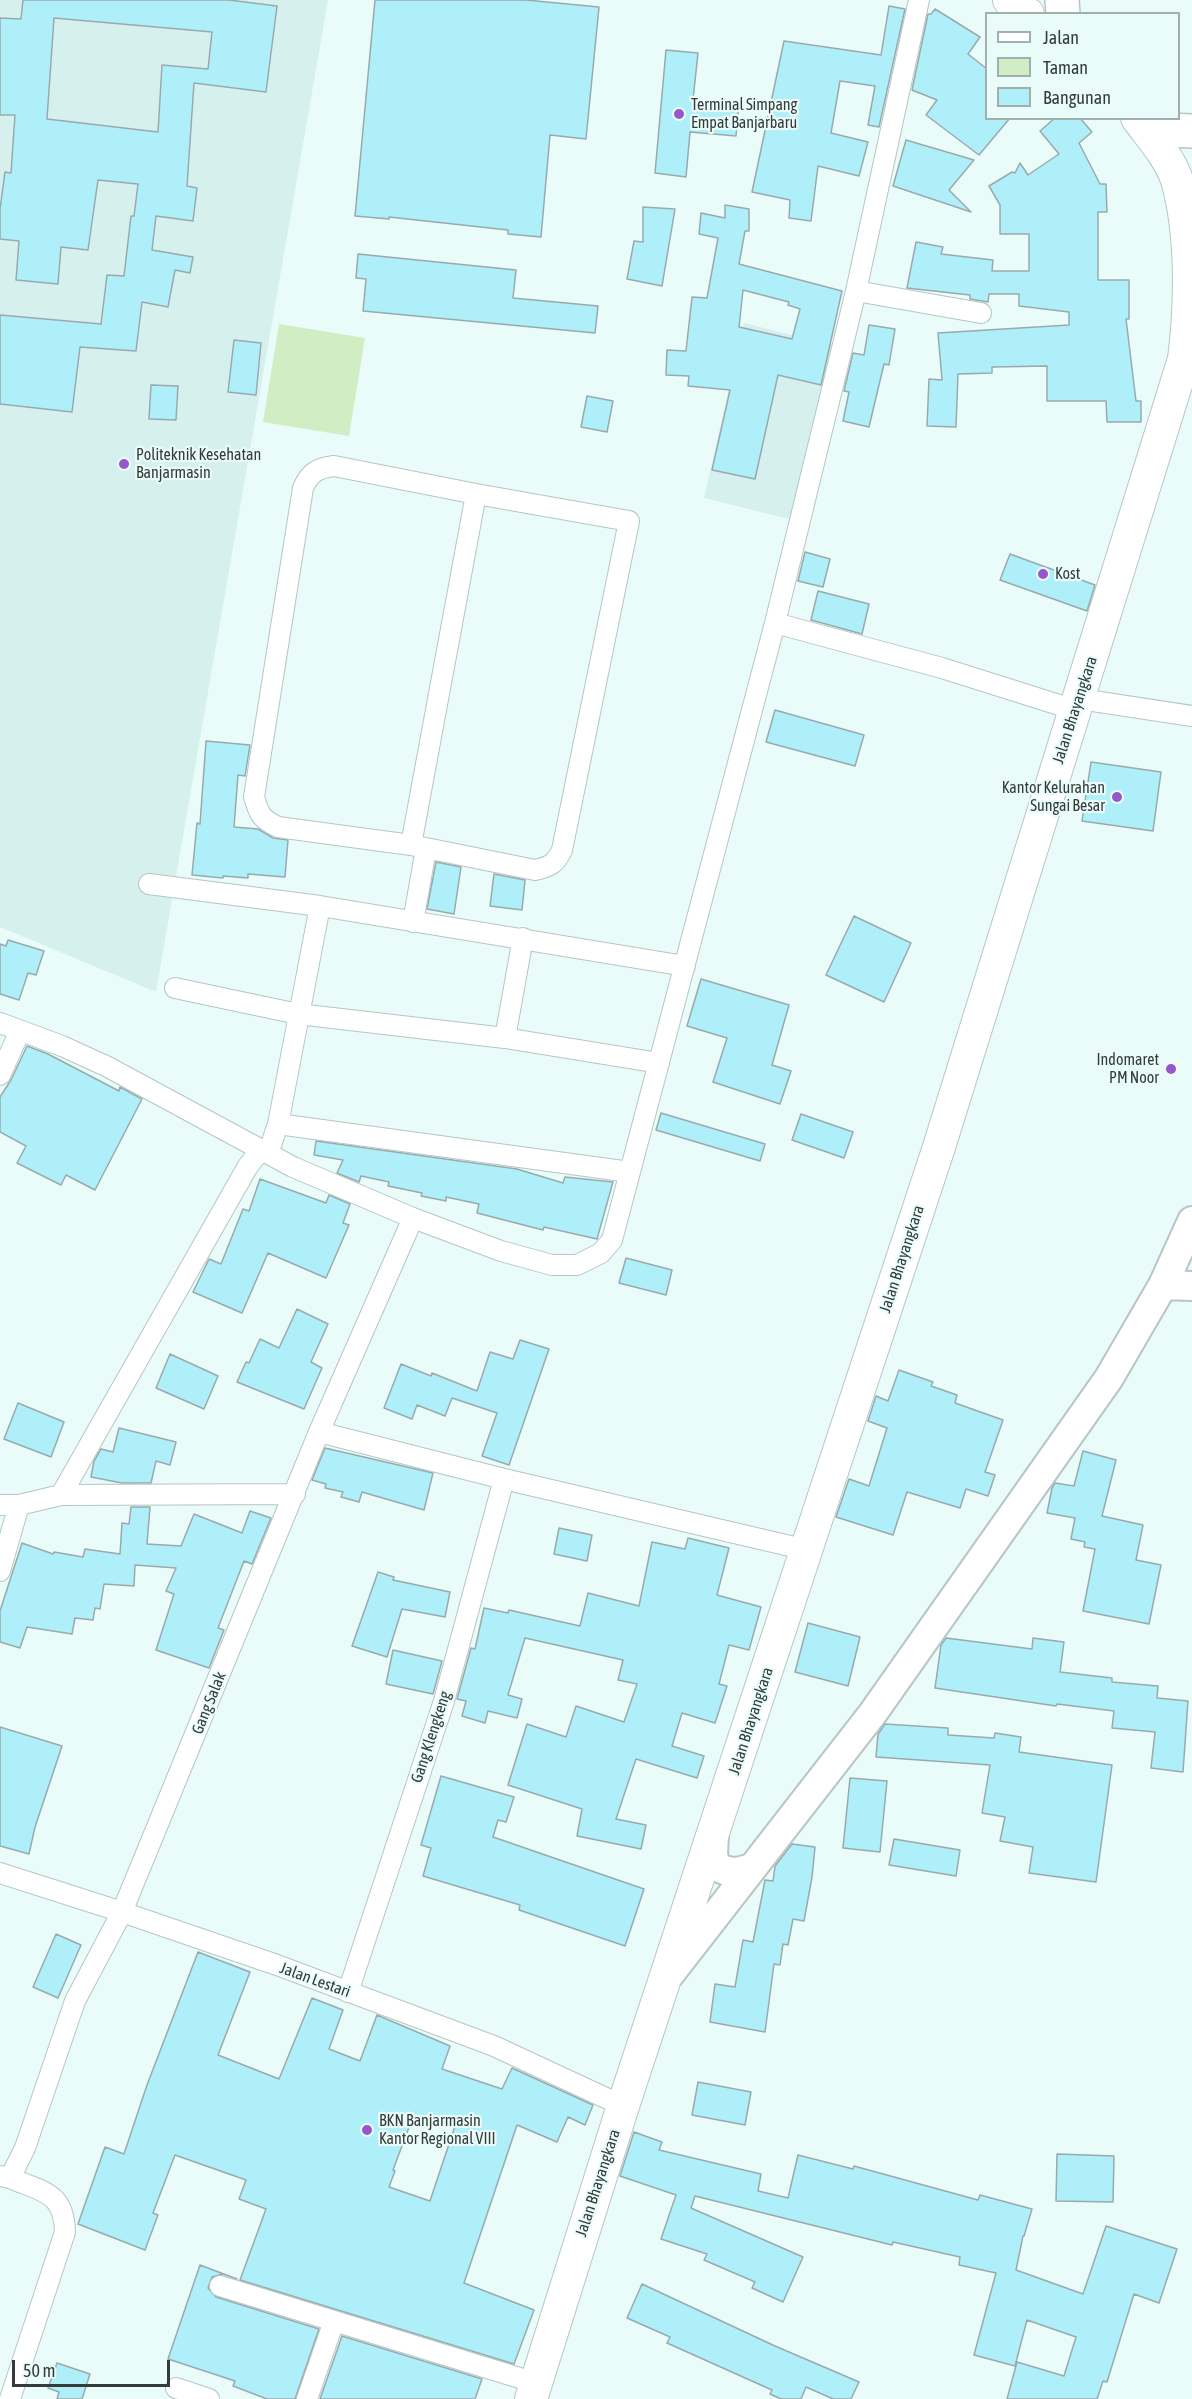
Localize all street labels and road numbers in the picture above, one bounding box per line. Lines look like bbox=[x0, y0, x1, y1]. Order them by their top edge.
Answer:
street label: Jalan Bhayangkara bbox=[1049, 654, 1101, 766]
street label: Jalan Bhayangkara bbox=[876, 1203, 928, 1315]
street label: Jalan Bhayangkara bbox=[725, 1665, 777, 1777]
street label: Gang Salak bbox=[188, 1669, 230, 1737]
street label: Gang Klengkeng bbox=[407, 1689, 455, 1785]
street label: Jalan Lestari bbox=[277, 1958, 353, 2002]
street label: Jalan Bhayangkara bbox=[572, 2127, 624, 2239]

